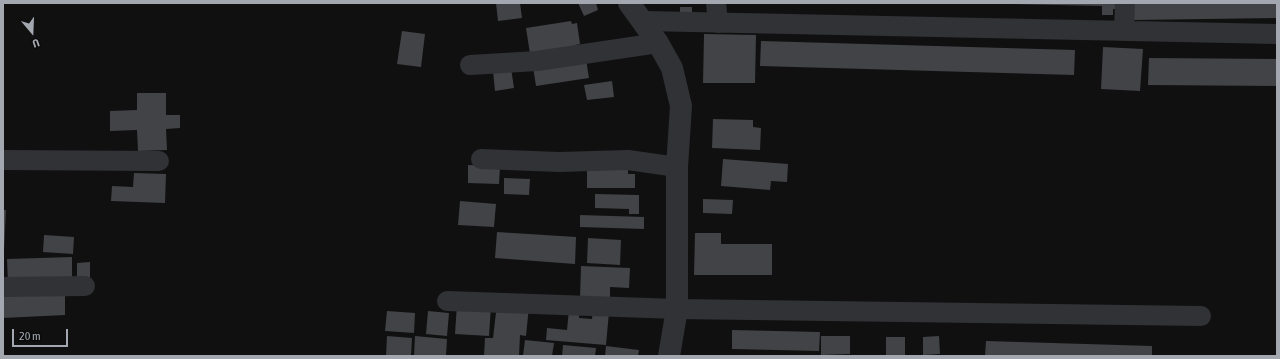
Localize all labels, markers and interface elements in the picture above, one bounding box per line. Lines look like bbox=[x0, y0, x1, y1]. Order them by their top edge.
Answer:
north arrow bbox=[12, 12, 52, 52]
text: U bbox=[31, 37, 41, 50]
scale bar bbox=[14, 321, 70, 347]
text: 20 m bbox=[19, 329, 41, 343]

